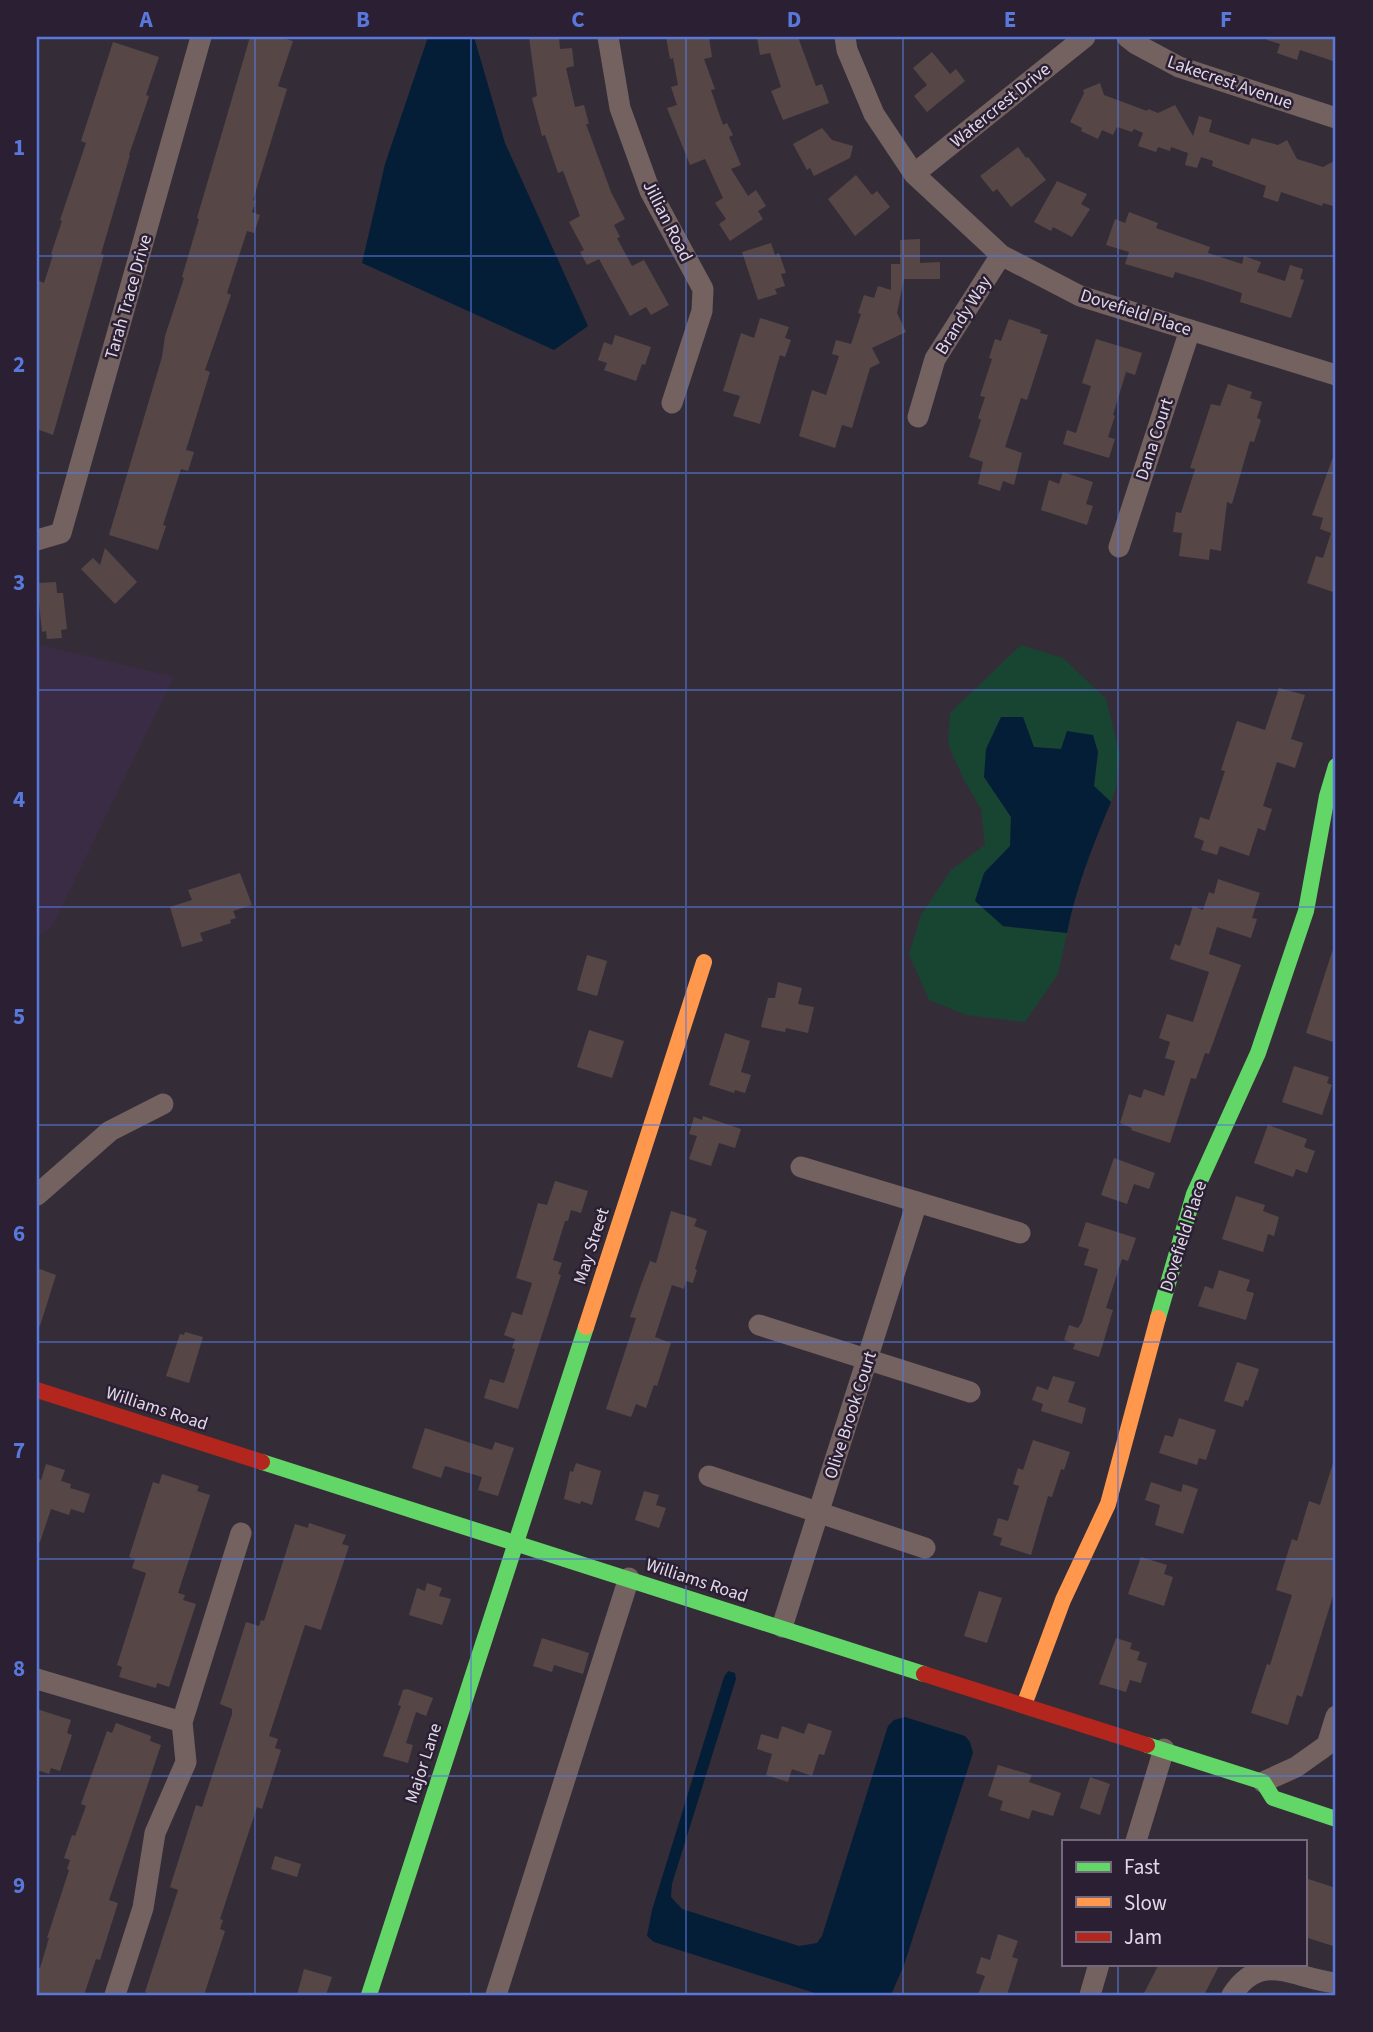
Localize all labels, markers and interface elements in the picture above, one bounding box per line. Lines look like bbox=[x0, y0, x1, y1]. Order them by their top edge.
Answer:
text: A bbox=[138, 3, 153, 36]
text: B bbox=[356, 3, 370, 36]
text: C bbox=[571, 3, 585, 36]
text: D bbox=[787, 3, 801, 36]
text: E bbox=[1004, 3, 1016, 36]
text: F bbox=[1220, 3, 1232, 36]
street label: Lakecrest Avenue bbox=[1164, 49, 1296, 116]
street label: Watercrest Drive bbox=[945, 57, 1056, 154]
text: 1 bbox=[13, 131, 25, 164]
street label: Jillian Road bbox=[636, 176, 699, 266]
street label: Tarah Trace Drive bbox=[99, 232, 158, 362]
street label: Brandy Way bbox=[929, 271, 998, 359]
street label: Dovefield Place bbox=[1077, 283, 1195, 342]
text: 2 bbox=[13, 348, 25, 381]
street label: Dana Court bbox=[1129, 395, 1179, 483]
text: 3 bbox=[13, 566, 25, 599]
text: 4 bbox=[13, 783, 25, 816]
text: 5 bbox=[13, 1000, 25, 1033]
street label: Dovefield Place bbox=[1154, 1177, 1213, 1295]
street label: May Street bbox=[567, 1205, 616, 1288]
text: 6 bbox=[13, 1217, 25, 1250]
street label: Olive Brook Court bbox=[818, 1348, 883, 1482]
street label: Williams Road bbox=[103, 1380, 211, 1437]
text: 7 bbox=[13, 1434, 25, 1467]
street label: Williams Road bbox=[643, 1552, 751, 1609]
text: 8 bbox=[13, 1652, 25, 1685]
street label: Major Lane bbox=[399, 1720, 448, 1806]
legend bbox=[1062, 1840, 1306, 1966]
text: Fast bbox=[1124, 1852, 1160, 1882]
text: 9 bbox=[13, 1869, 25, 1902]
text: Slow bbox=[1124, 1888, 1167, 1918]
text: Jam bbox=[1124, 1922, 1162, 1952]

